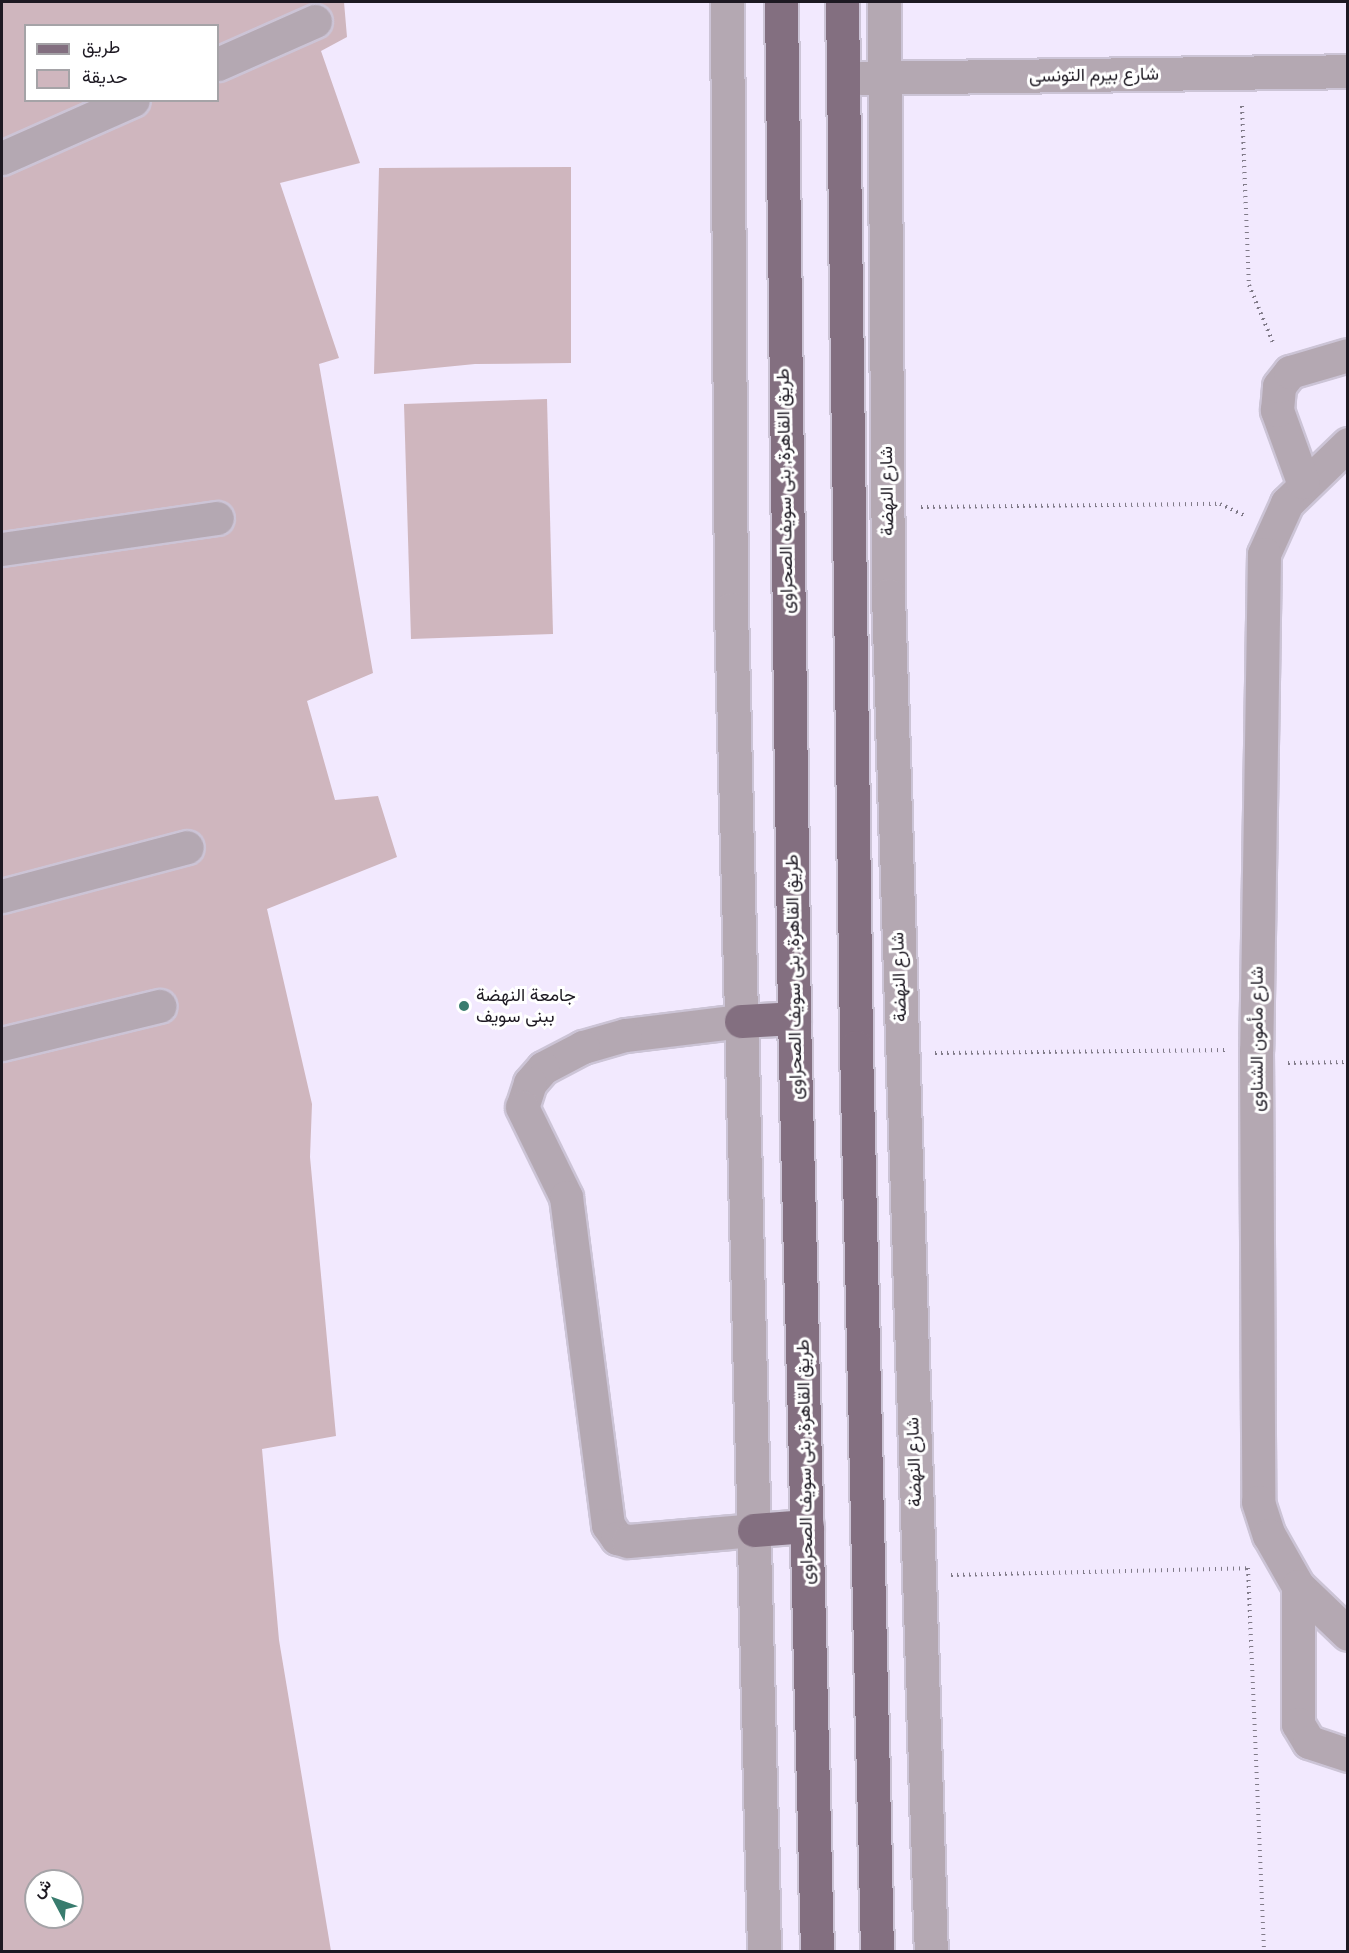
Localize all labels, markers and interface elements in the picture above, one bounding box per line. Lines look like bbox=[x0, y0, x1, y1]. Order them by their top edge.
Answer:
legend bbox=[24, 24, 219, 102]
text: طريق bbox=[82, 35, 120, 59]
street label: شارع بيرم التونسى bbox=[1029, 63, 1159, 87]
text: حديقة bbox=[82, 65, 128, 89]
street label: طريق القاهرة, بنى سويف الصحراوى bbox=[772, 368, 798, 614]
street label: شارع النهضة bbox=[875, 446, 899, 536]
street label: طريق القاهرة, بنى سويف الصحراوى bbox=[781, 854, 807, 1100]
street label: شارع النهضة bbox=[887, 932, 911, 1022]
street label: شارع مأمون الشناوى bbox=[1246, 966, 1268, 1112]
place label: جامعة النهضة ببنى سويف bbox=[476, 985, 576, 1028]
marker: جامعة النهضة ببنى سويف bbox=[457, 999, 471, 1013]
street label: طريق القاهرة, بنى سويف الصحراوى bbox=[792, 1339, 818, 1585]
street label: شارع النهضة bbox=[902, 1417, 926, 1507]
north arrow bbox=[24, 1869, 84, 1929]
text: ش bbox=[27, 1874, 57, 1903]

